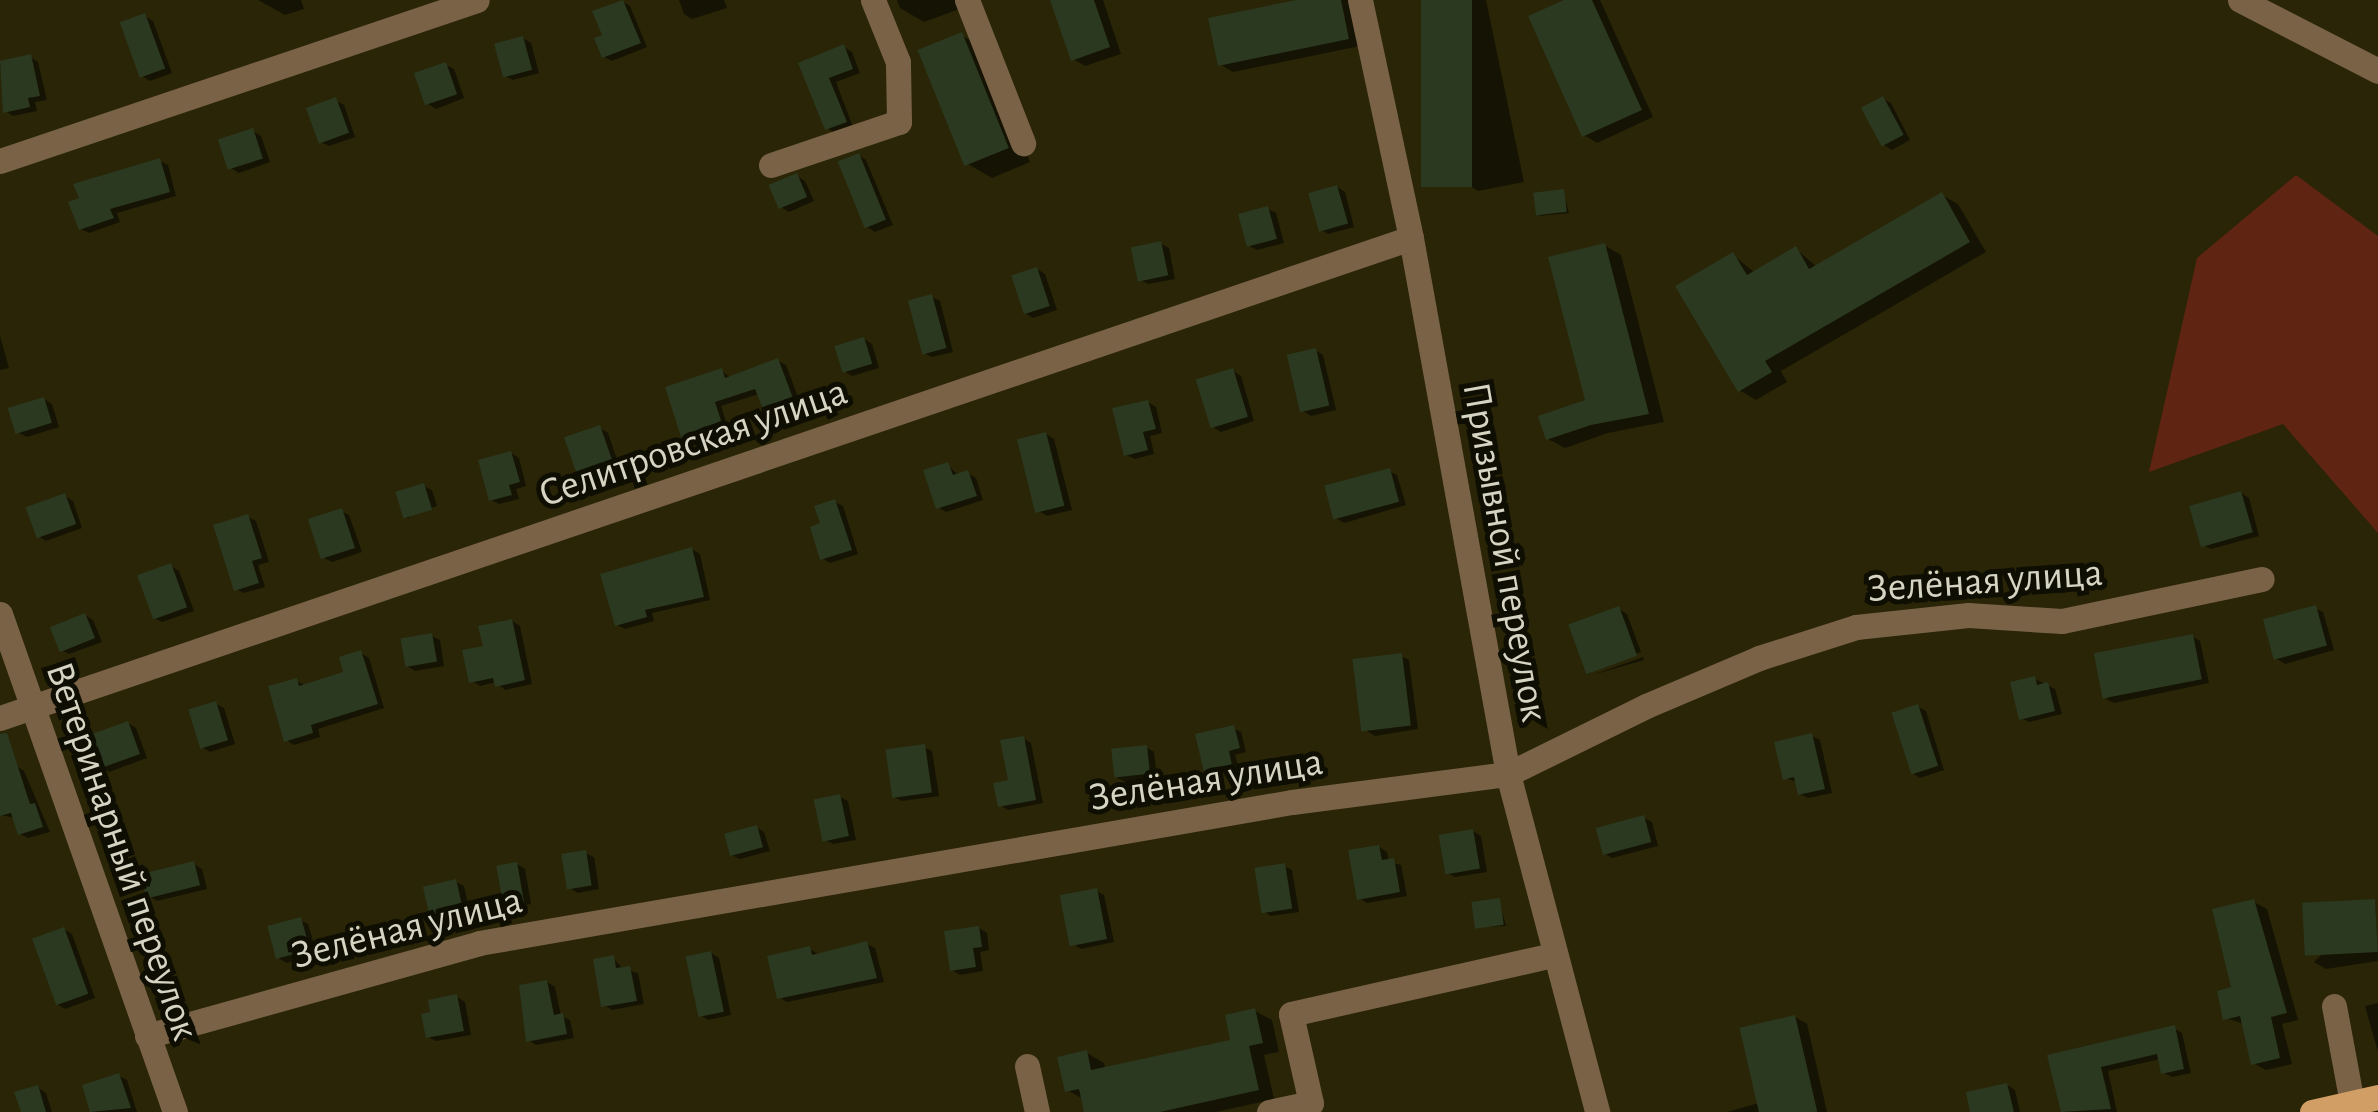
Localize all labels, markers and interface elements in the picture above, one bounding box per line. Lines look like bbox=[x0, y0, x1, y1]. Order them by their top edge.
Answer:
street label: Селитровская улица bbox=[533, 368, 853, 518]
street label: Призывной переулок bbox=[1452, 379, 1558, 725]
street label: Зелёная улица bbox=[1866, 549, 2104, 613]
street label: Ветеринарный переулок bbox=[35, 656, 209, 1046]
street label: Зелёная улица bbox=[1086, 738, 1326, 822]
street label: Зелёная улица bbox=[287, 876, 527, 980]

